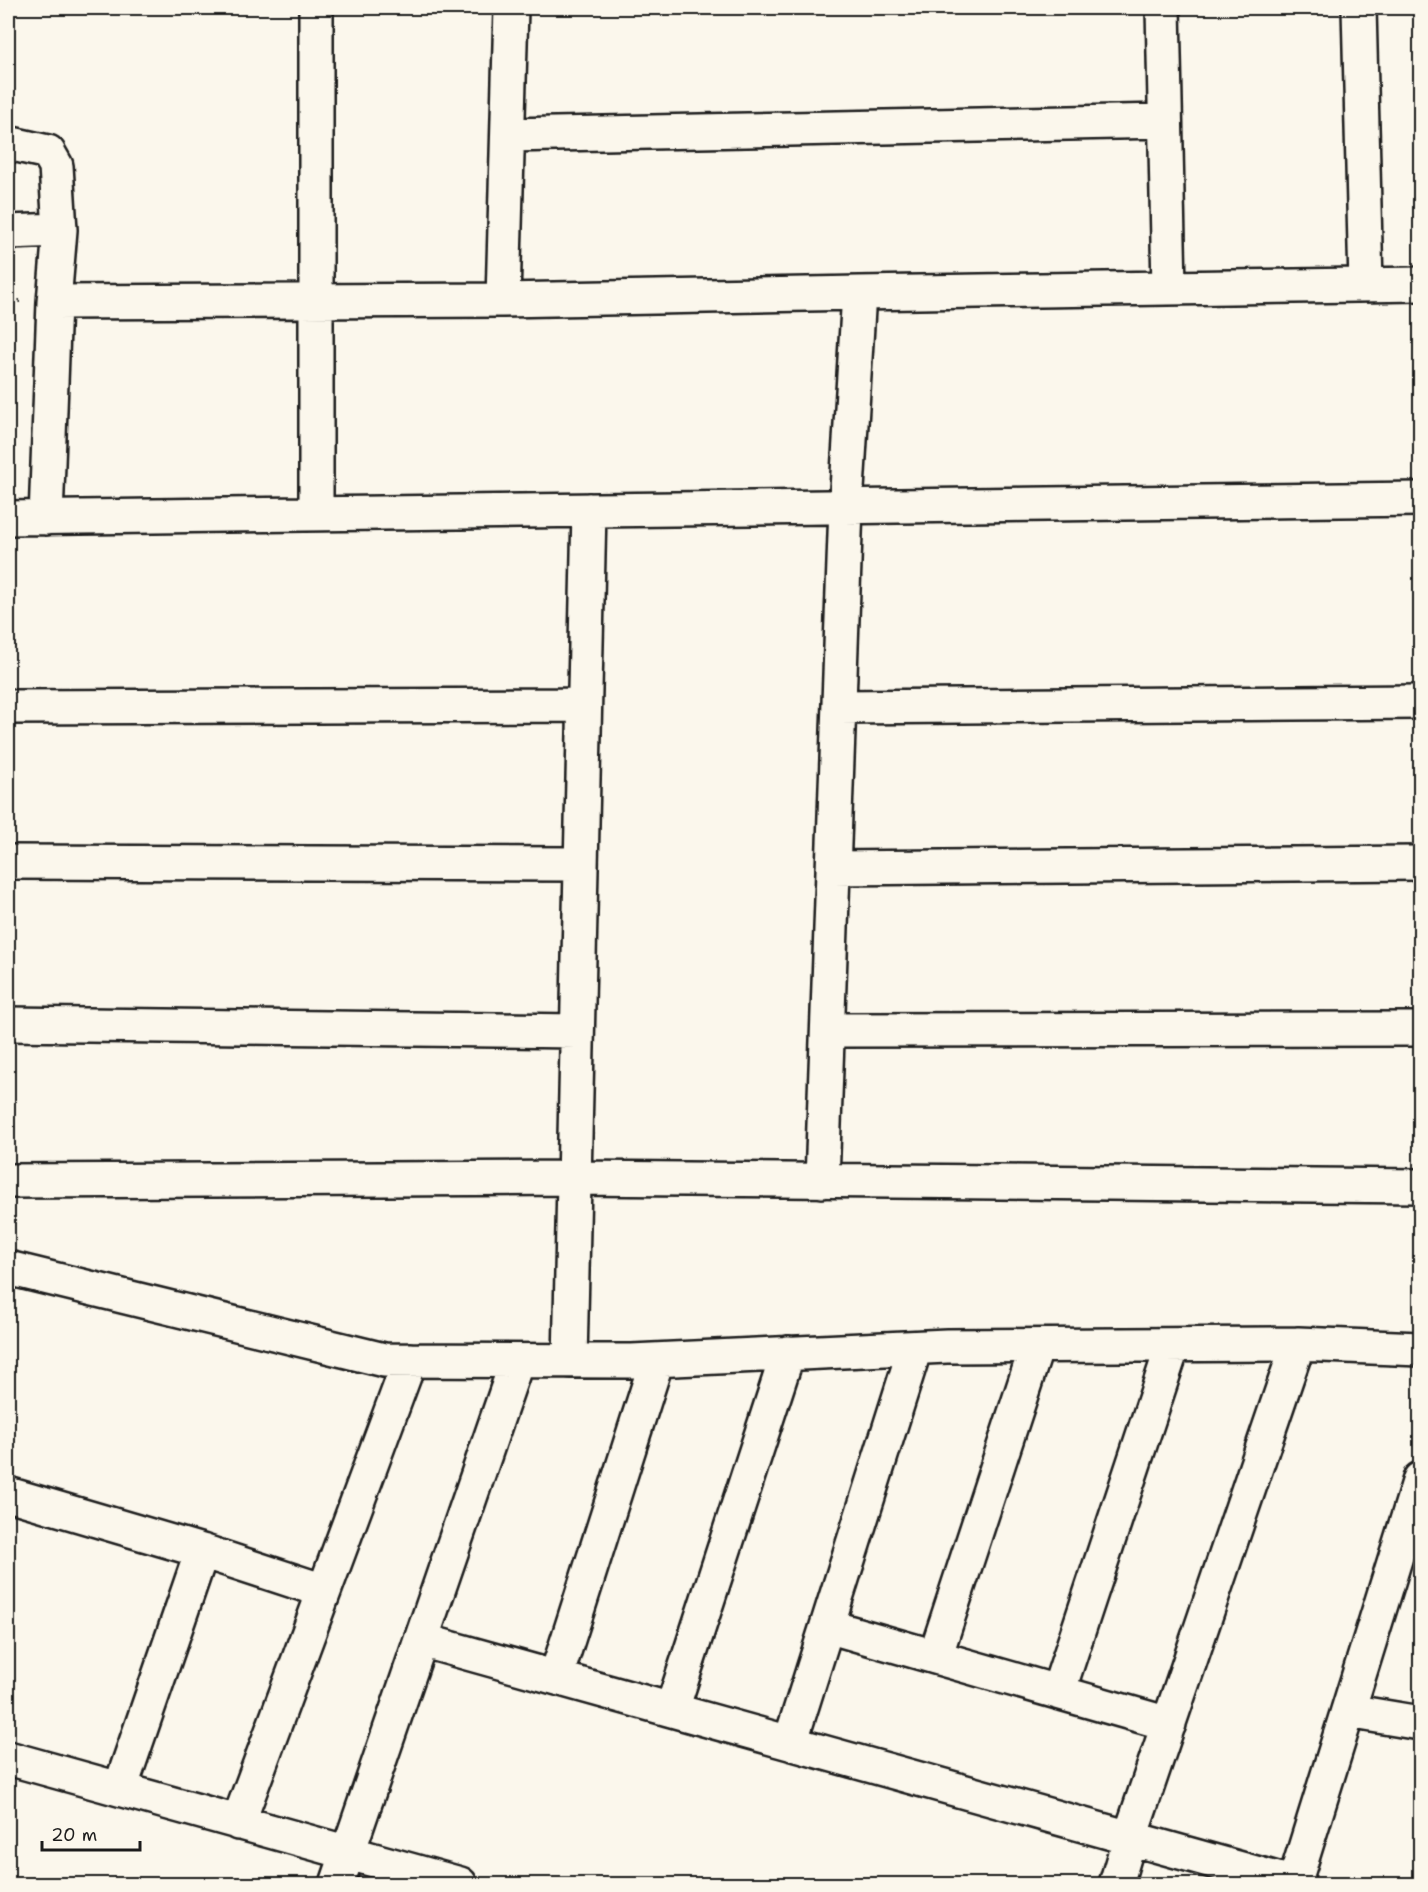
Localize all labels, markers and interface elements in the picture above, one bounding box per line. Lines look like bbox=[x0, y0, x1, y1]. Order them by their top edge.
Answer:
scale bar bbox=[42, 1814, 140, 1852]
text: 20 m bbox=[51, 1823, 97, 1847]

